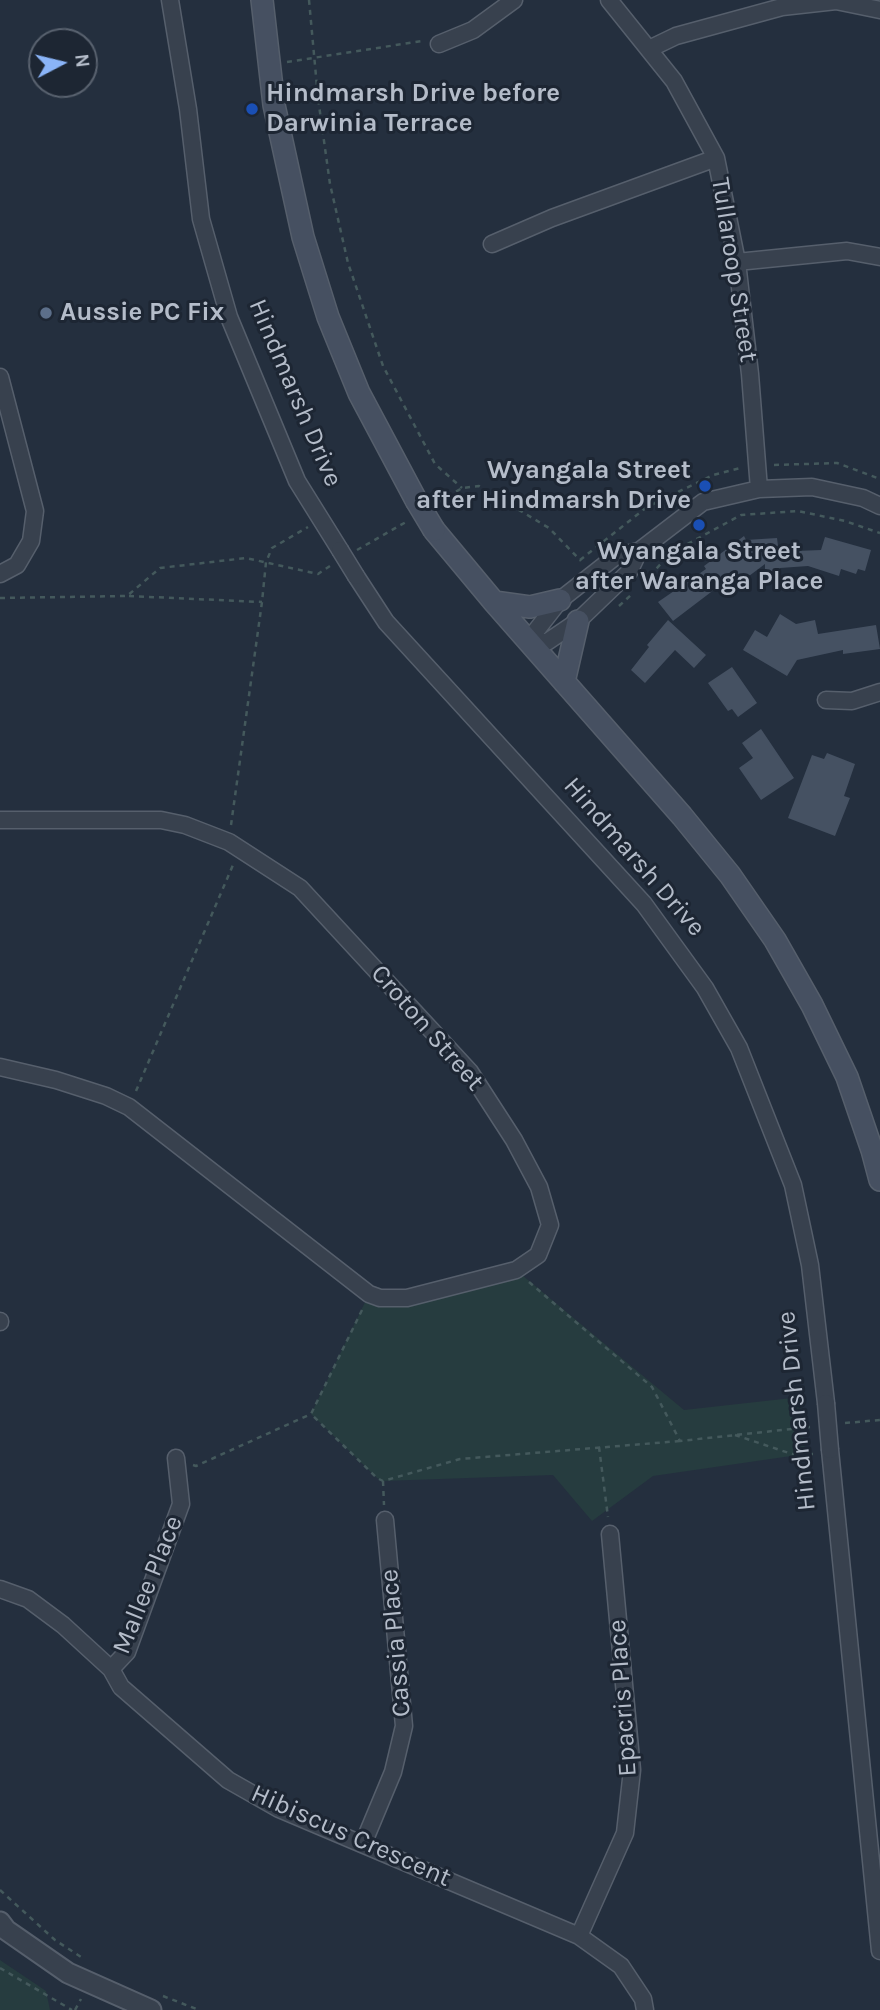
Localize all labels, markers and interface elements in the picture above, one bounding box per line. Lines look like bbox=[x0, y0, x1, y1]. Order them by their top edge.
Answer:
north arrow bbox=[28, 28, 98, 98]
text: N bbox=[70, 53, 94, 69]
place label: Hindmarsh Drive before Darwinia Terrace bbox=[266, 78, 560, 140]
marker: Hindmarsh Drive before Darwinia Terrace bbox=[244, 101, 260, 117]
street label: Tullaroop Street bbox=[704, 176, 764, 364]
street label: Hindmarsh Drive bbox=[241, 295, 349, 491]
place label: Aussie PC Fix bbox=[60, 297, 224, 329]
marker: Aussie PC Fix bbox=[38, 305, 54, 321]
place label: Wyangala Street after Hindmarsh Drive bbox=[416, 455, 691, 516]
marker: Wyangala Street after Hindmarsh Drive bbox=[697, 478, 713, 494]
marker: Wyangala Street after Waranga Place bbox=[691, 517, 707, 533]
place label: Wyangala Street after Waranga Place bbox=[575, 536, 823, 598]
street label: Hindmarsh Drive bbox=[556, 771, 712, 943]
street label: Croton Street bbox=[364, 959, 490, 1097]
street label: Hindmarsh Drive bbox=[771, 1310, 823, 1512]
street label: Mallee Place bbox=[106, 1511, 190, 1659]
street label: Cassia Place bbox=[374, 1568, 418, 1718]
street label: Epacris Place bbox=[602, 1618, 644, 1778]
street label: Hibiscus Crescent bbox=[246, 1778, 456, 1894]

